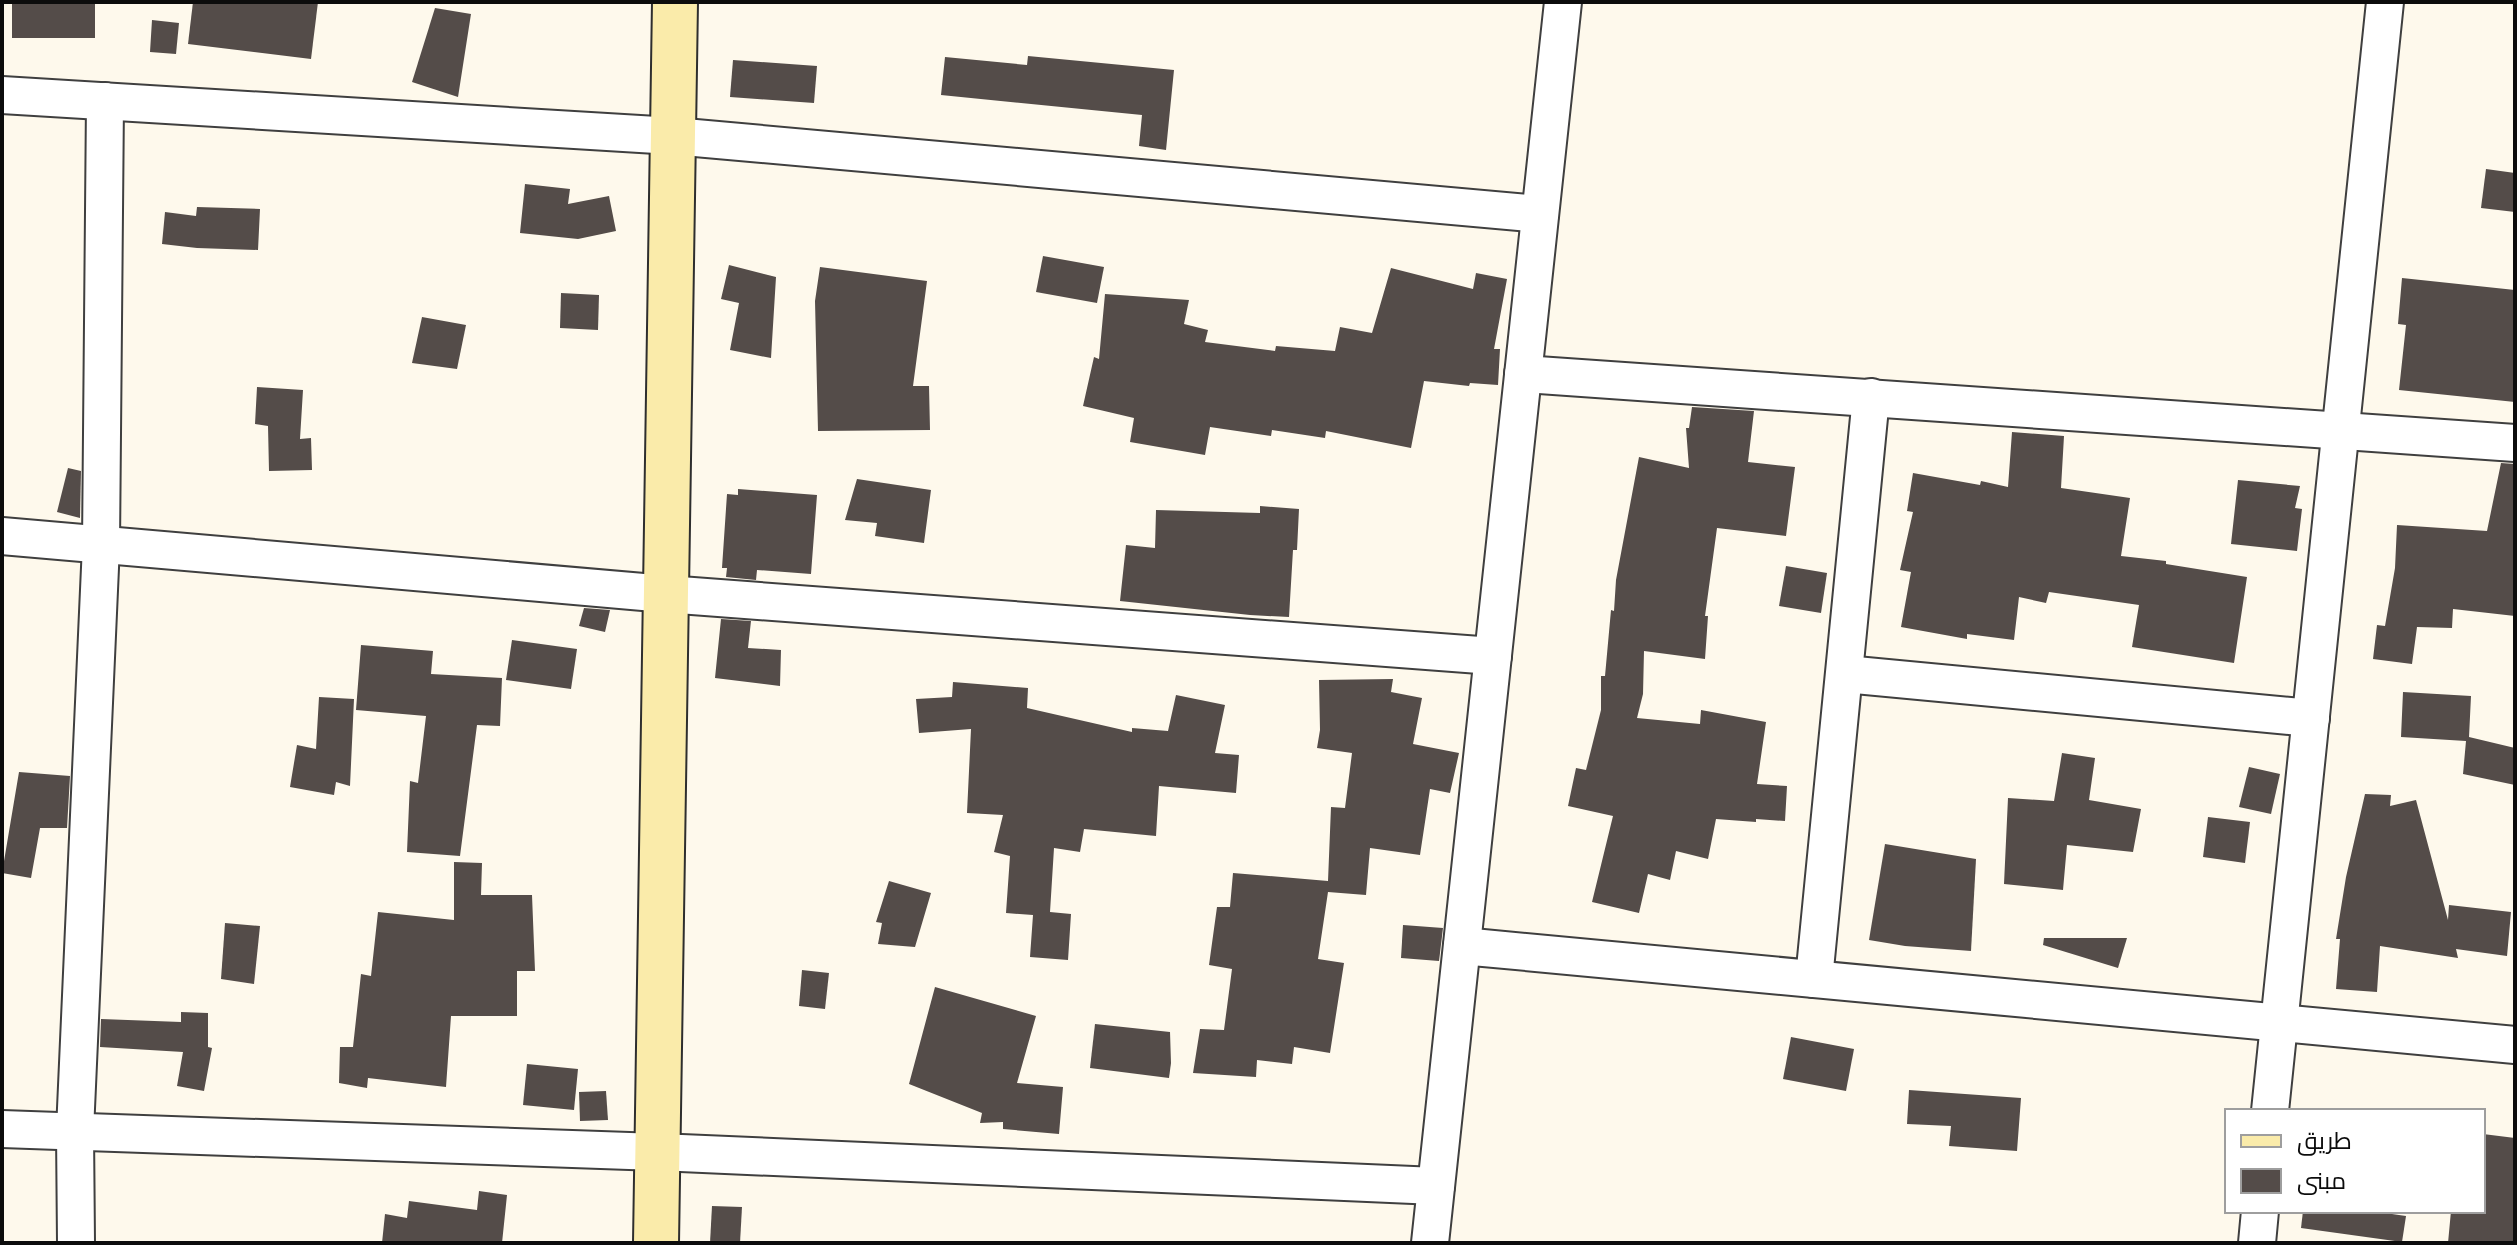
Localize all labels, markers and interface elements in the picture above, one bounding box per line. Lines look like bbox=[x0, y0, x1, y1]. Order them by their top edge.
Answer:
legend bbox=[2225, 1109, 2485, 1213]
text: طريق bbox=[2297, 1127, 2352, 1156]
text: مبنى bbox=[2297, 1167, 2346, 1195]

